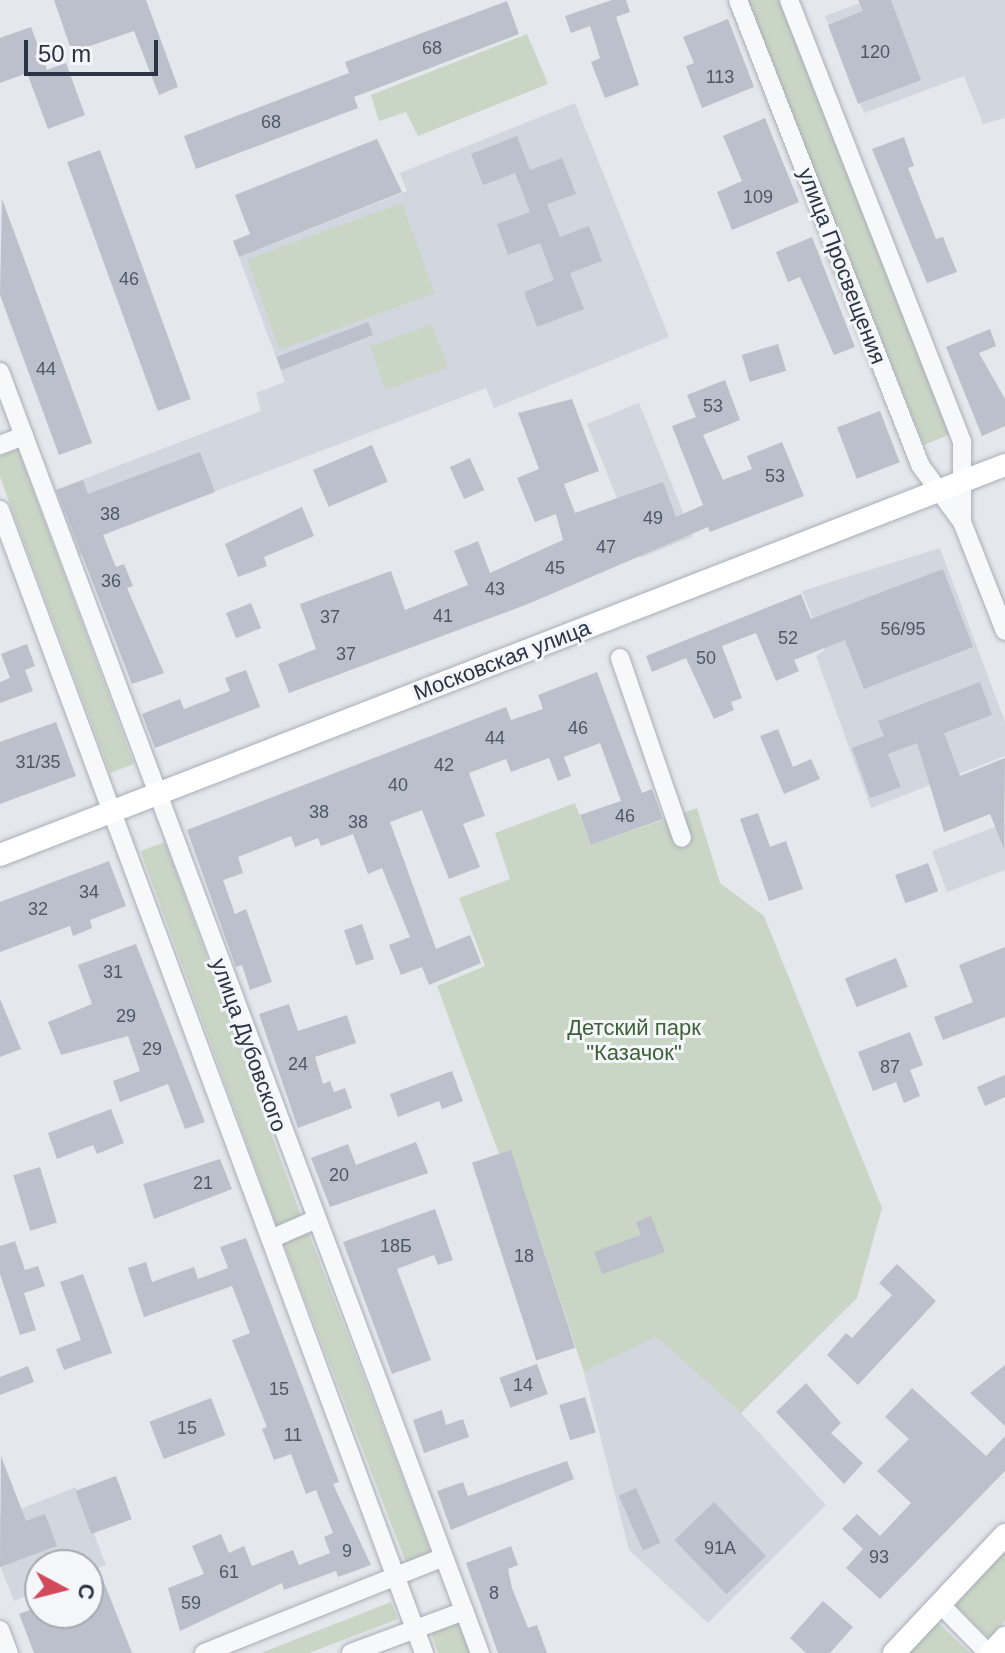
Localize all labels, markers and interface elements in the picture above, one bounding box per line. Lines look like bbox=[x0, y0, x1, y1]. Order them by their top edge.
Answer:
scale bar bbox=[28, 24, 162, 74]
house number: 68 bbox=[422, 37, 442, 59]
text: 50 m bbox=[38, 40, 91, 67]
house number: 120 bbox=[860, 41, 890, 63]
house number: 113 bbox=[706, 66, 734, 88]
house number: 68 bbox=[261, 111, 281, 133]
street label: улица Просвещения bbox=[792, 164, 892, 368]
house number: 109 bbox=[743, 186, 773, 208]
house number: 46 bbox=[119, 268, 139, 290]
house number: 44 bbox=[36, 358, 56, 380]
house number: 53 bbox=[703, 395, 723, 417]
house number: 53 bbox=[765, 465, 785, 487]
house number: 38 bbox=[100, 503, 120, 525]
house number: 49 bbox=[643, 507, 663, 529]
house number: 47 bbox=[596, 536, 616, 558]
house number: 45 bbox=[545, 557, 565, 579]
house number: 36 bbox=[101, 570, 121, 592]
house number: 43 bbox=[485, 578, 505, 600]
house number: 41 bbox=[433, 605, 453, 627]
house number: 37 bbox=[320, 606, 340, 628]
street label: Московская улица bbox=[410, 614, 594, 706]
house number: 56/95 bbox=[880, 618, 926, 640]
house number: 52 bbox=[778, 627, 798, 649]
house number: 37 bbox=[336, 643, 356, 665]
house number: 50 bbox=[696, 647, 716, 669]
house number: 46 bbox=[568, 717, 588, 739]
house number: 44 bbox=[485, 727, 505, 749]
house number: 31/35 bbox=[15, 751, 61, 773]
house number: 42 bbox=[434, 754, 454, 776]
house number: 40 bbox=[388, 774, 408, 796]
house number: 38 bbox=[309, 801, 329, 823]
house number: 46 bbox=[615, 805, 635, 827]
house number: 38 bbox=[348, 811, 368, 833]
house number: 34 bbox=[79, 881, 99, 903]
house number: 32 bbox=[28, 898, 48, 920]
street label: улица Дубовского bbox=[205, 955, 293, 1135]
house number: 31 bbox=[103, 961, 123, 983]
house number: 29 bbox=[116, 1005, 136, 1027]
park label: Детский парк "Казачок" bbox=[567, 1014, 701, 1066]
house number: 29 bbox=[142, 1038, 162, 1060]
house number: 24 bbox=[288, 1053, 308, 1075]
house number: 87 bbox=[880, 1056, 900, 1078]
house number: 20 bbox=[329, 1164, 349, 1186]
house number: 21 bbox=[193, 1172, 213, 1194]
house number: 18Б bbox=[380, 1235, 412, 1257]
house number: 18 bbox=[514, 1245, 534, 1267]
house number: 14 bbox=[513, 1374, 533, 1396]
house number: 15 bbox=[269, 1378, 289, 1400]
house number: 15 bbox=[177, 1417, 197, 1439]
house number: 11 bbox=[284, 1424, 302, 1446]
house number: 91А bbox=[704, 1537, 736, 1559]
house number: 9 bbox=[342, 1540, 352, 1562]
house number: 93 bbox=[869, 1546, 889, 1568]
north arrow bbox=[24, 1549, 104, 1629]
house number: 61 bbox=[219, 1561, 239, 1583]
text: С bbox=[73, 1582, 100, 1601]
house number: 8 bbox=[489, 1582, 499, 1604]
house number: 59 bbox=[181, 1592, 201, 1614]

